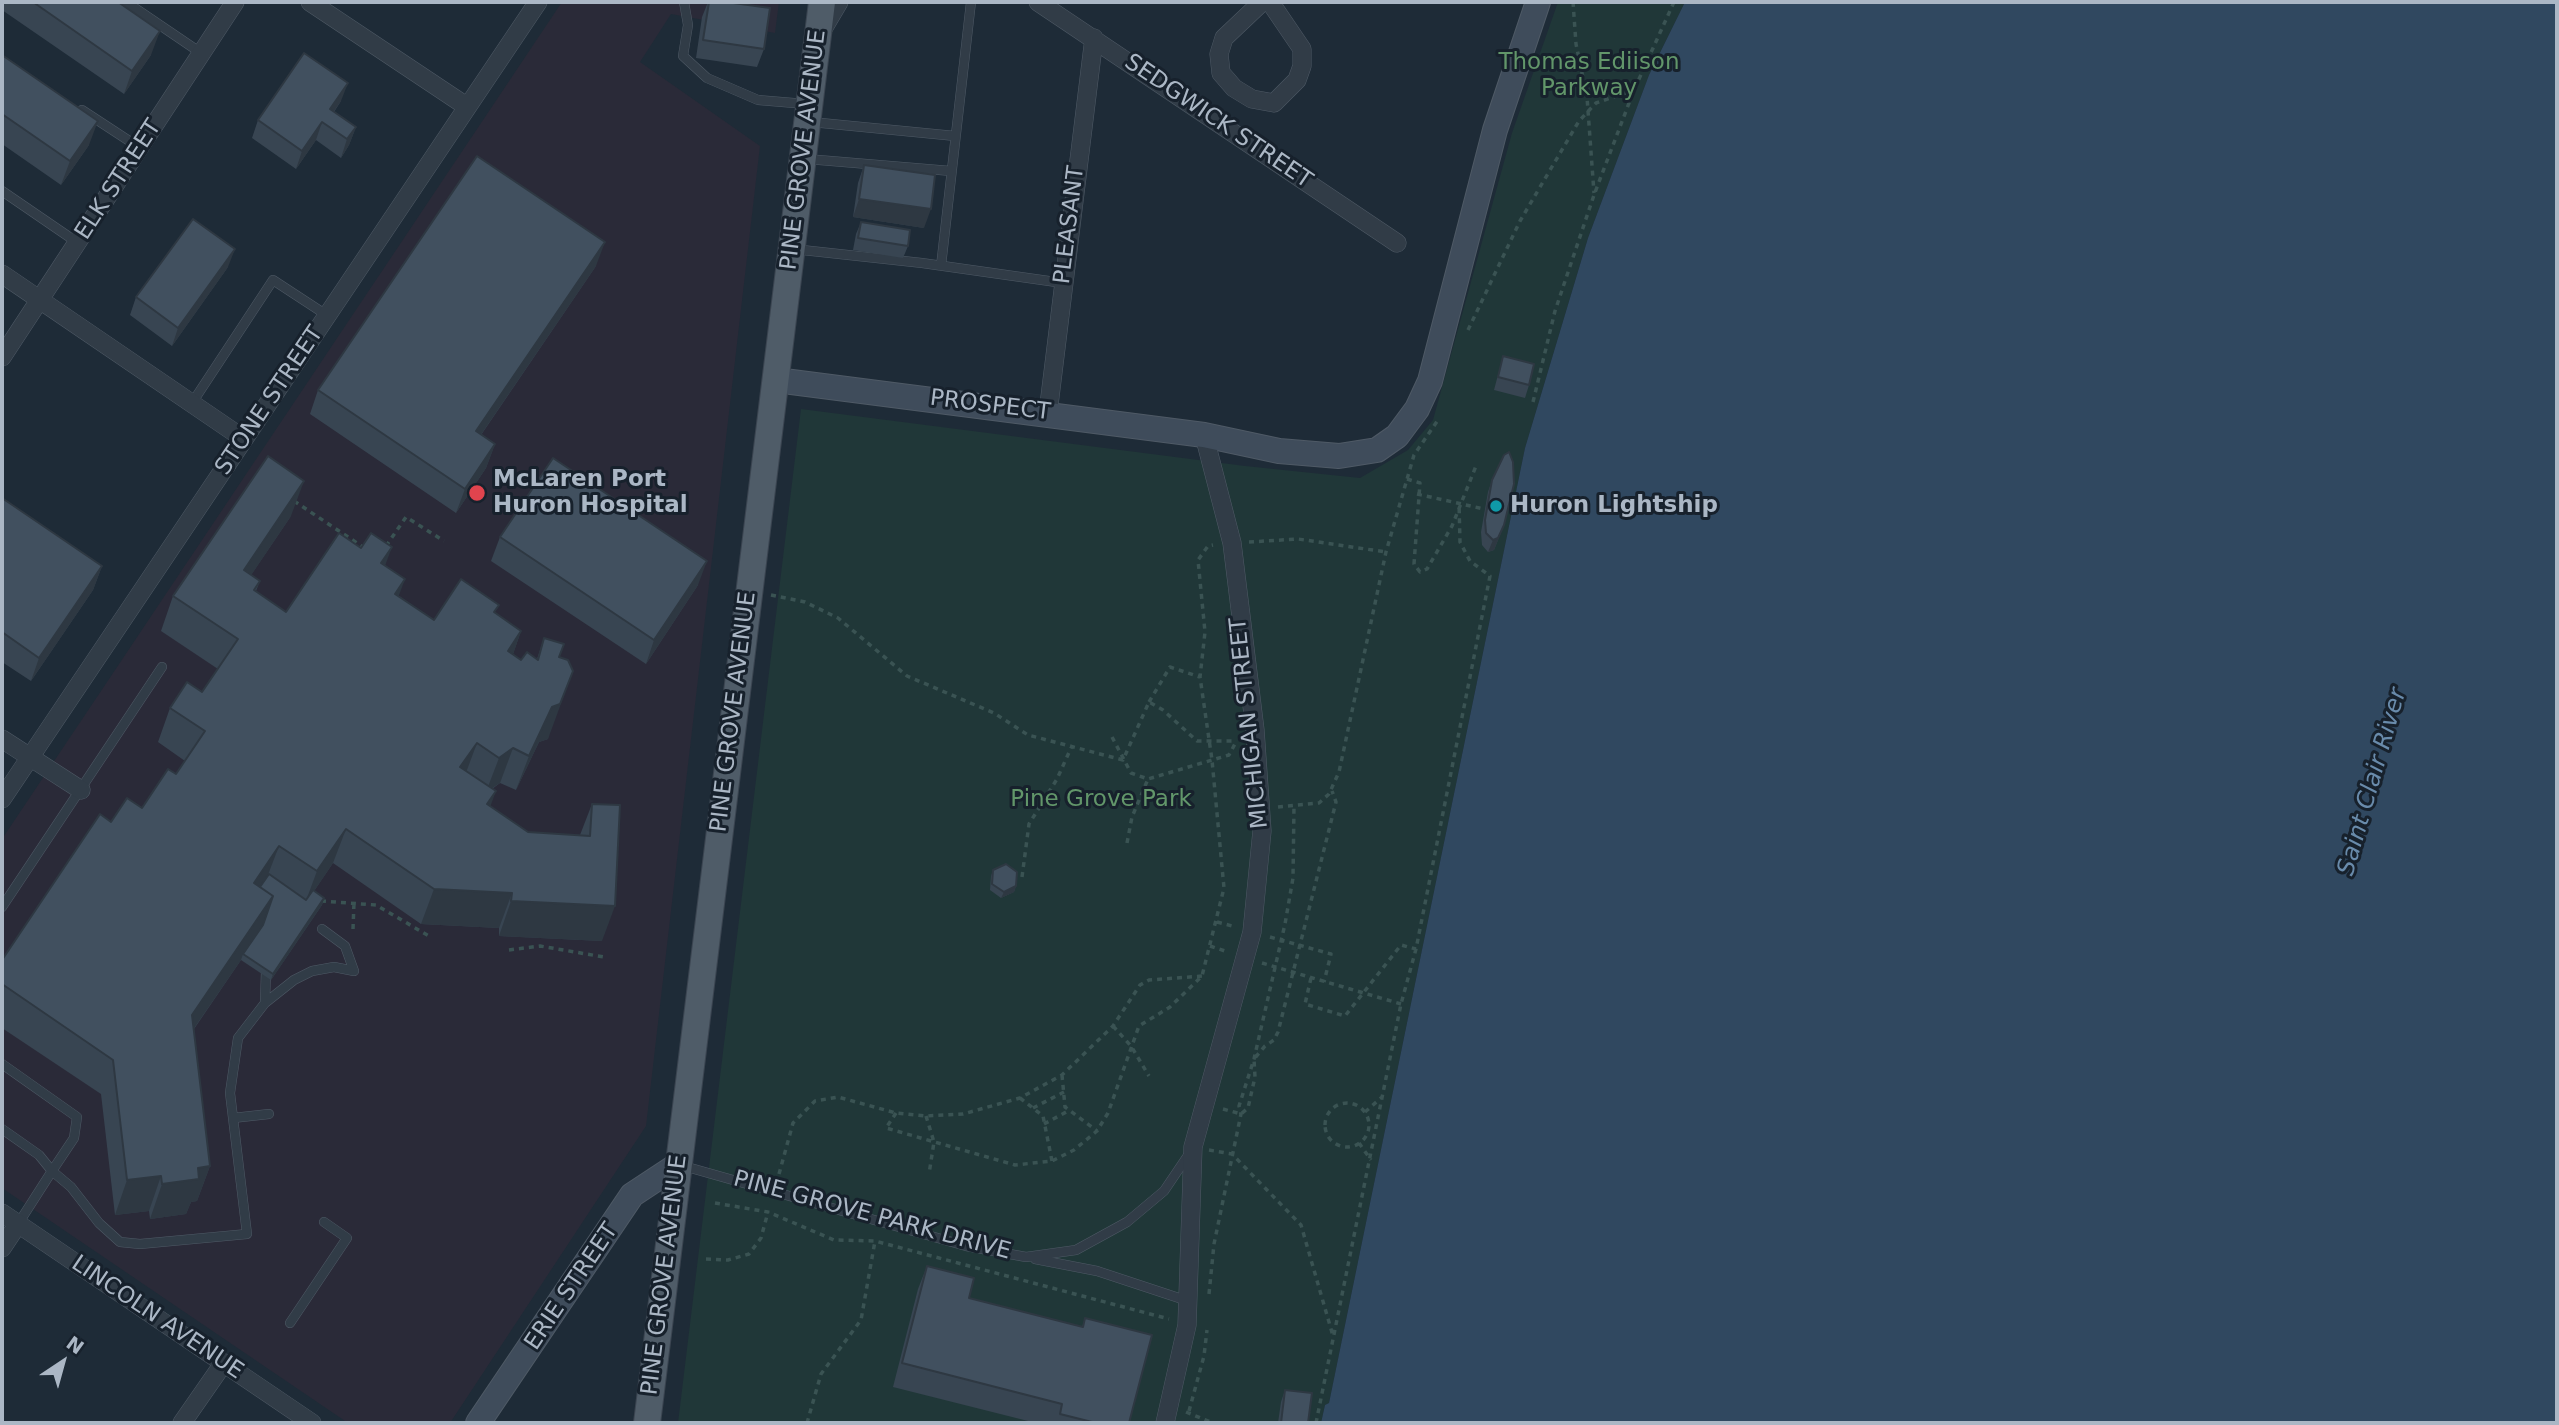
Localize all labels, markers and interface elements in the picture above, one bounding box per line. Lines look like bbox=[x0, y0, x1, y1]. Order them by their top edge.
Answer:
street label: PINE GROVE AVENUE bbox=[776, 28, 832, 272]
street label: SEDGWICK STREET bbox=[1119, 49, 1317, 195]
park label: Thomas Ediison Parkway bbox=[1498, 49, 1680, 103]
street label: ELK STREET bbox=[70, 115, 168, 245]
street label: PLEASANT bbox=[1049, 164, 1091, 286]
street label: STONE STREET bbox=[210, 321, 330, 481]
street label: PROSPECT bbox=[928, 385, 1052, 427]
place label: McLaren Port Huron Hospital bbox=[493, 466, 688, 520]
marker: McLaren Port Huron Hospital bbox=[467, 483, 487, 503]
place label: Huron Lightship bbox=[1510, 492, 1718, 520]
marker: Huron Lightship bbox=[1488, 498, 1504, 514]
street label: PINE GROVE AVENUE bbox=[706, 590, 762, 834]
street label: MICHIGAN STREET bbox=[1225, 616, 1275, 830]
water label: Saint Clair River bbox=[2333, 685, 2413, 879]
park label: Pine Grove Park bbox=[1010, 786, 1192, 814]
street label: PINE GROVE AVENUE bbox=[637, 1153, 693, 1397]
street label: PINE GROVE PARK DRIVE bbox=[730, 1166, 1014, 1266]
street label: ERIE STREET bbox=[519, 1218, 625, 1356]
street label: LINCOLN AVENUE bbox=[66, 1250, 248, 1386]
north arrow bbox=[28, 1327, 98, 1397]

